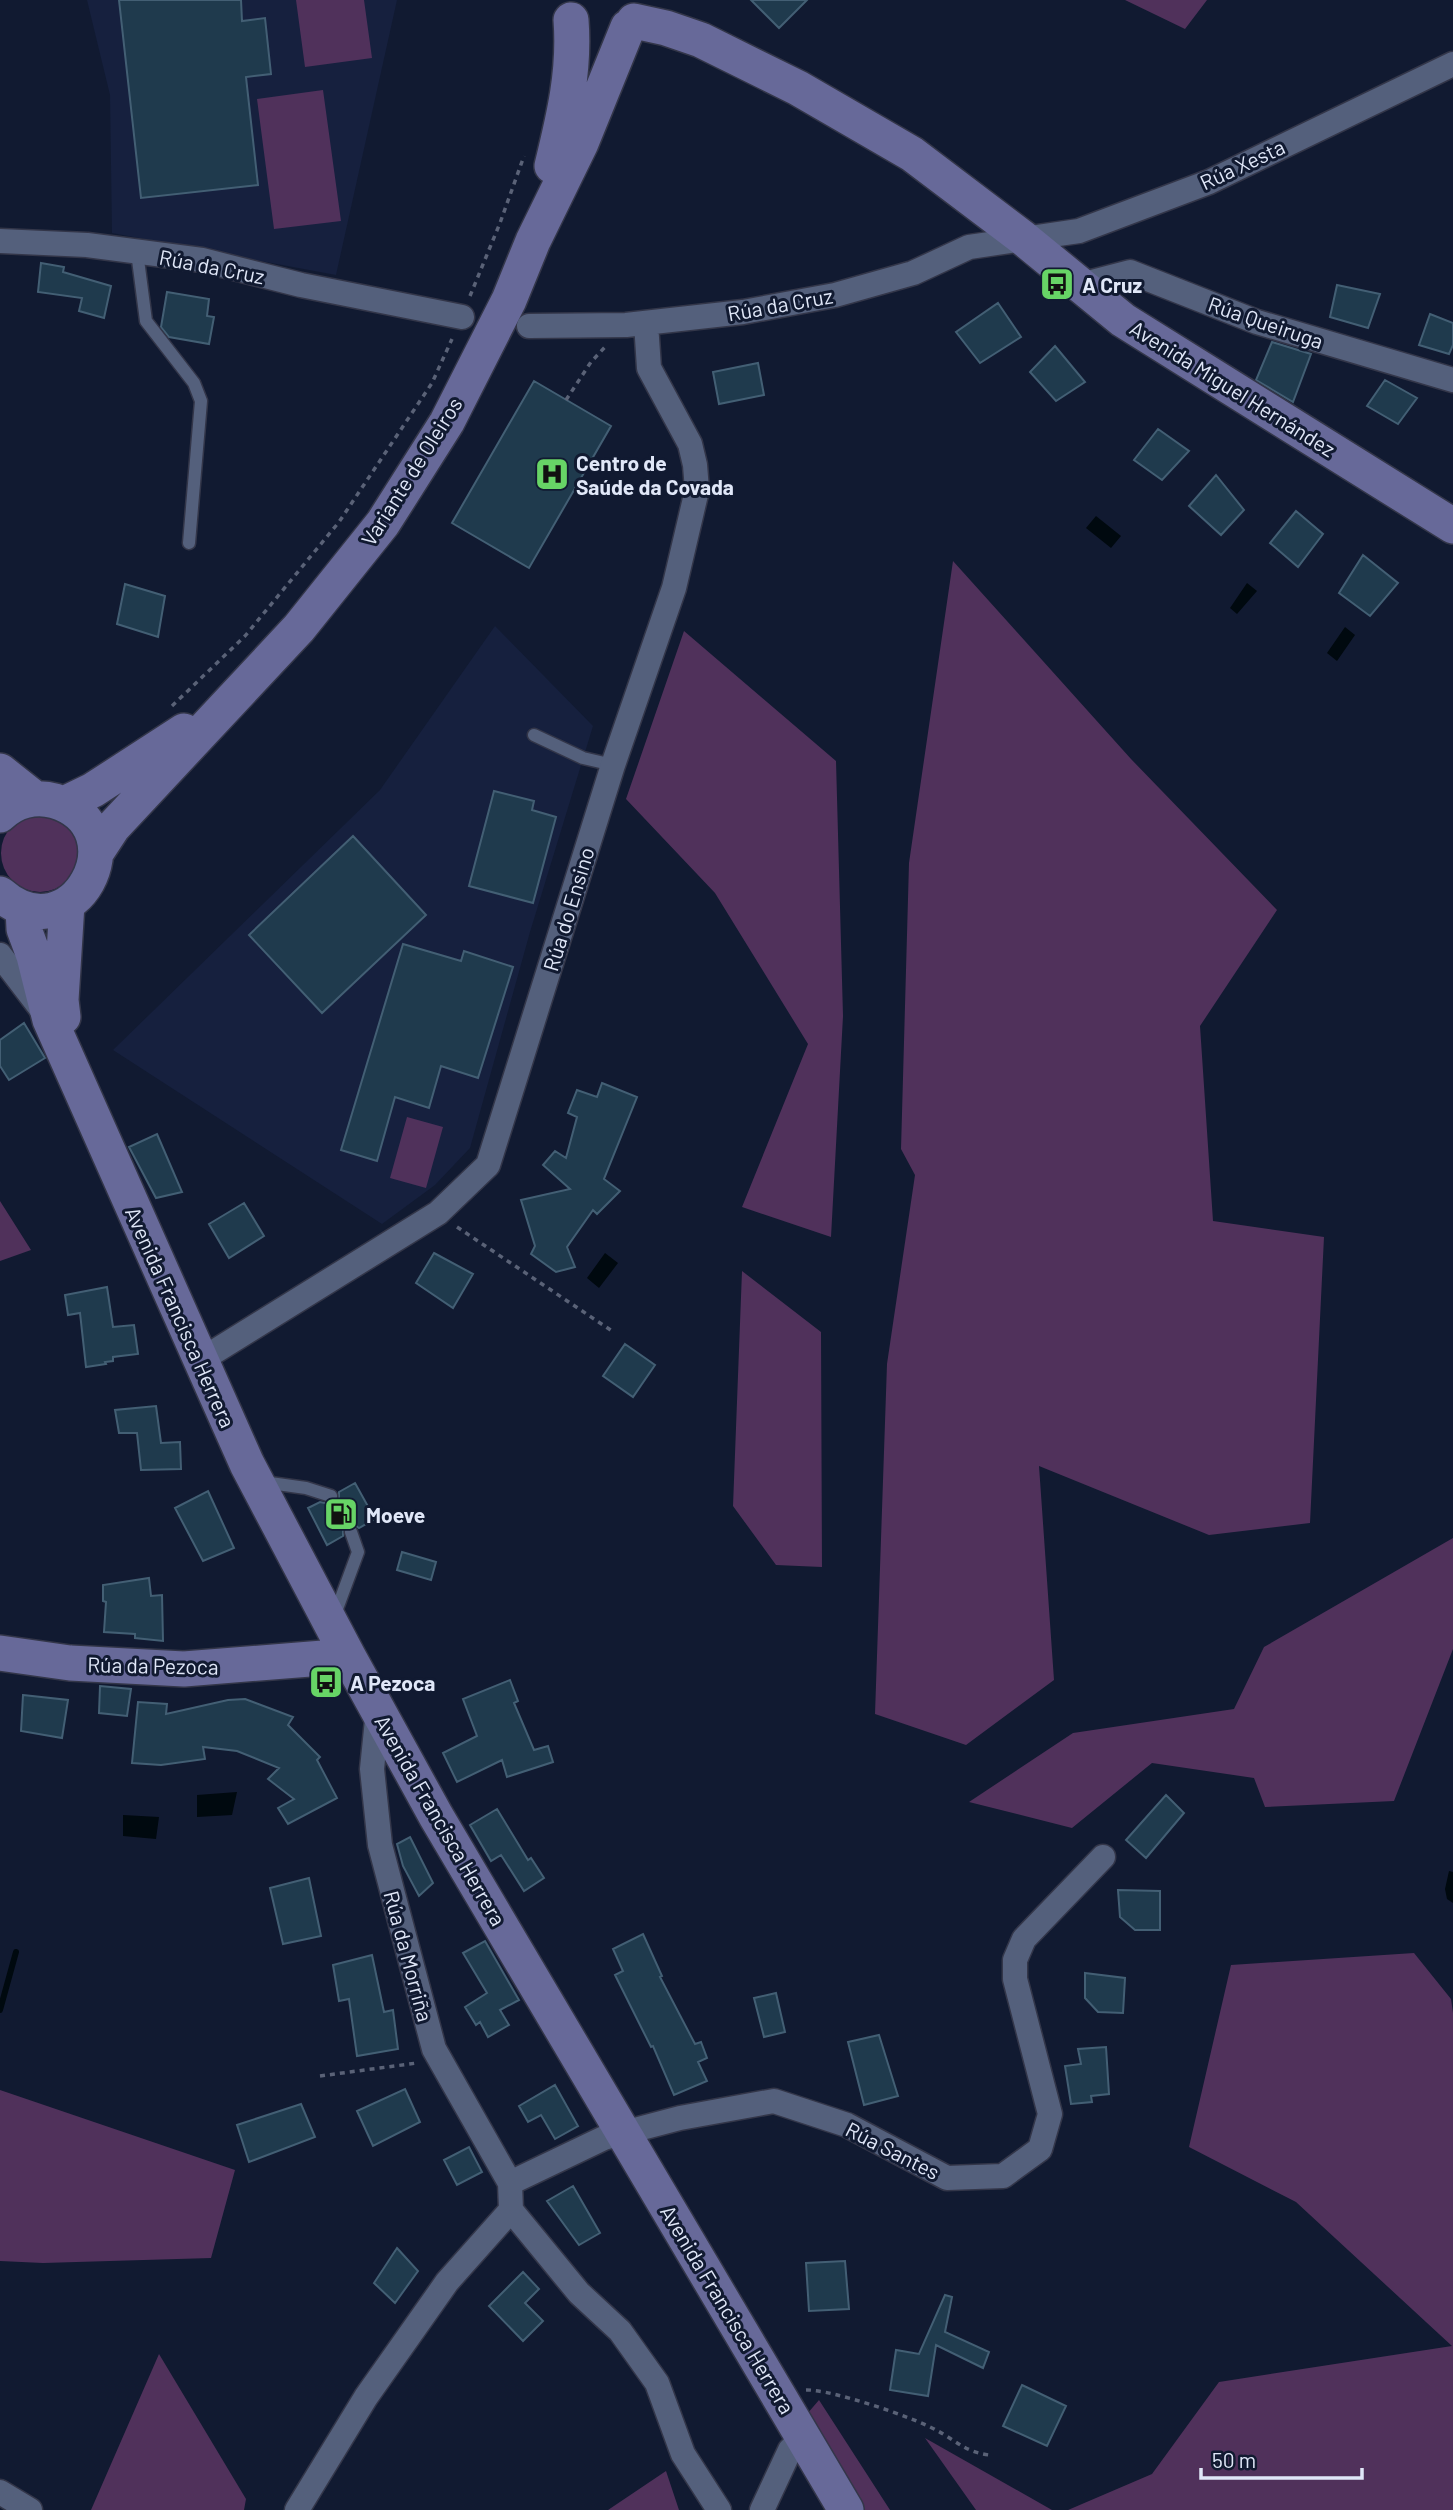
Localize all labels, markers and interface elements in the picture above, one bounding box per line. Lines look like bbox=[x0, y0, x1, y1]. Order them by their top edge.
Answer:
street label: Rúa Xesta bbox=[1196, 134, 1288, 194]
street label: Rúa da Cruz bbox=[157, 244, 267, 288]
bus stop icon: A Cruz bbox=[1038, 265, 1076, 303]
place label: A Cruz bbox=[1082, 272, 1143, 297]
street label: Rúa da Cruz bbox=[725, 282, 835, 326]
street label: Rúa Queiruga bbox=[1205, 291, 1327, 353]
street label: Avenida Miguel Hernández bbox=[1126, 315, 1340, 461]
street label: Variante de Oleiros bbox=[355, 392, 467, 550]
place label: Centro de Saúde da Covada bbox=[576, 450, 734, 499]
hospital icon: Centro de Saúde da Covada bbox=[533, 455, 571, 493]
street label: Rúa do Ensino bbox=[537, 844, 599, 974]
street label: Avenida Francisca Herrera bbox=[121, 1203, 241, 1431]
fuel station icon: Moeve bbox=[322, 1495, 360, 1533]
place label: Moeve bbox=[366, 1502, 425, 1527]
street label: Rúa da Pezoca bbox=[87, 1651, 219, 1679]
bus stop icon: A Pezoca bbox=[307, 1663, 345, 1701]
place label: A Pezoca bbox=[350, 1670, 435, 1695]
street label: Avenida Francisca Herrera bbox=[370, 1710, 512, 1930]
street label: Rúa da Morriña bbox=[380, 1888, 438, 2024]
street label: Rúa Santes bbox=[842, 2116, 944, 2184]
street label: Avenida Francisca Herrera bbox=[656, 2200, 800, 2418]
scale bar bbox=[1201, 2436, 1362, 2480]
text: 50 m bbox=[1212, 2447, 1256, 2472]

